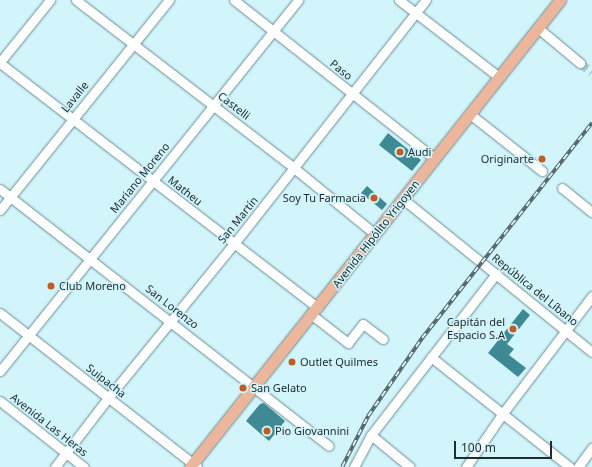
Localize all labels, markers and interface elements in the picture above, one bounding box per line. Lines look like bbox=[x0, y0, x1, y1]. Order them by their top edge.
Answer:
street label: Paso bbox=[327, 57, 355, 83]
street label: Lavalle bbox=[59, 79, 91, 115]
street label: Castelli bbox=[215, 89, 253, 123]
street label: Mariano Moreno bbox=[108, 140, 172, 216]
place label: Audi bbox=[408, 145, 431, 159]
marker: Audi bbox=[395, 147, 405, 157]
place label: Originarte bbox=[481, 152, 534, 166]
marker: Originarte bbox=[537, 154, 547, 164]
street label: Matheu bbox=[165, 174, 205, 208]
street label: Avenida Hipólito Yrigoyen bbox=[330, 178, 422, 290]
place label: Soy Tu Farmacia bbox=[283, 191, 366, 205]
marker: Soy Tu Farmacia bbox=[369, 193, 379, 203]
street label: San Martín bbox=[215, 194, 261, 246]
street label: República del Líbano bbox=[489, 251, 581, 329]
place label: Club Moreno bbox=[59, 279, 126, 293]
marker: Club Moreno bbox=[46, 281, 56, 291]
street label: San Lorenzo bbox=[143, 282, 201, 332]
place label: Capitán del Espacio S.A bbox=[447, 316, 505, 342]
marker: Capitán del Espacio S.A bbox=[508, 324, 518, 334]
place label: Outlet Quilmes bbox=[300, 355, 378, 369]
marker: Outlet Quilmes bbox=[287, 357, 297, 367]
street label: Suipacha bbox=[83, 361, 129, 401]
place label: San Gelato bbox=[251, 381, 307, 395]
marker: San Gelato bbox=[238, 383, 248, 393]
street label: Avenida Las Heras bbox=[8, 391, 90, 459]
place label: Pio Giovannini bbox=[275, 424, 349, 438]
marker: Pio Giovannini bbox=[262, 426, 272, 436]
scale bar bbox=[456, 433, 554, 459]
text: 100 m bbox=[461, 439, 496, 456]

